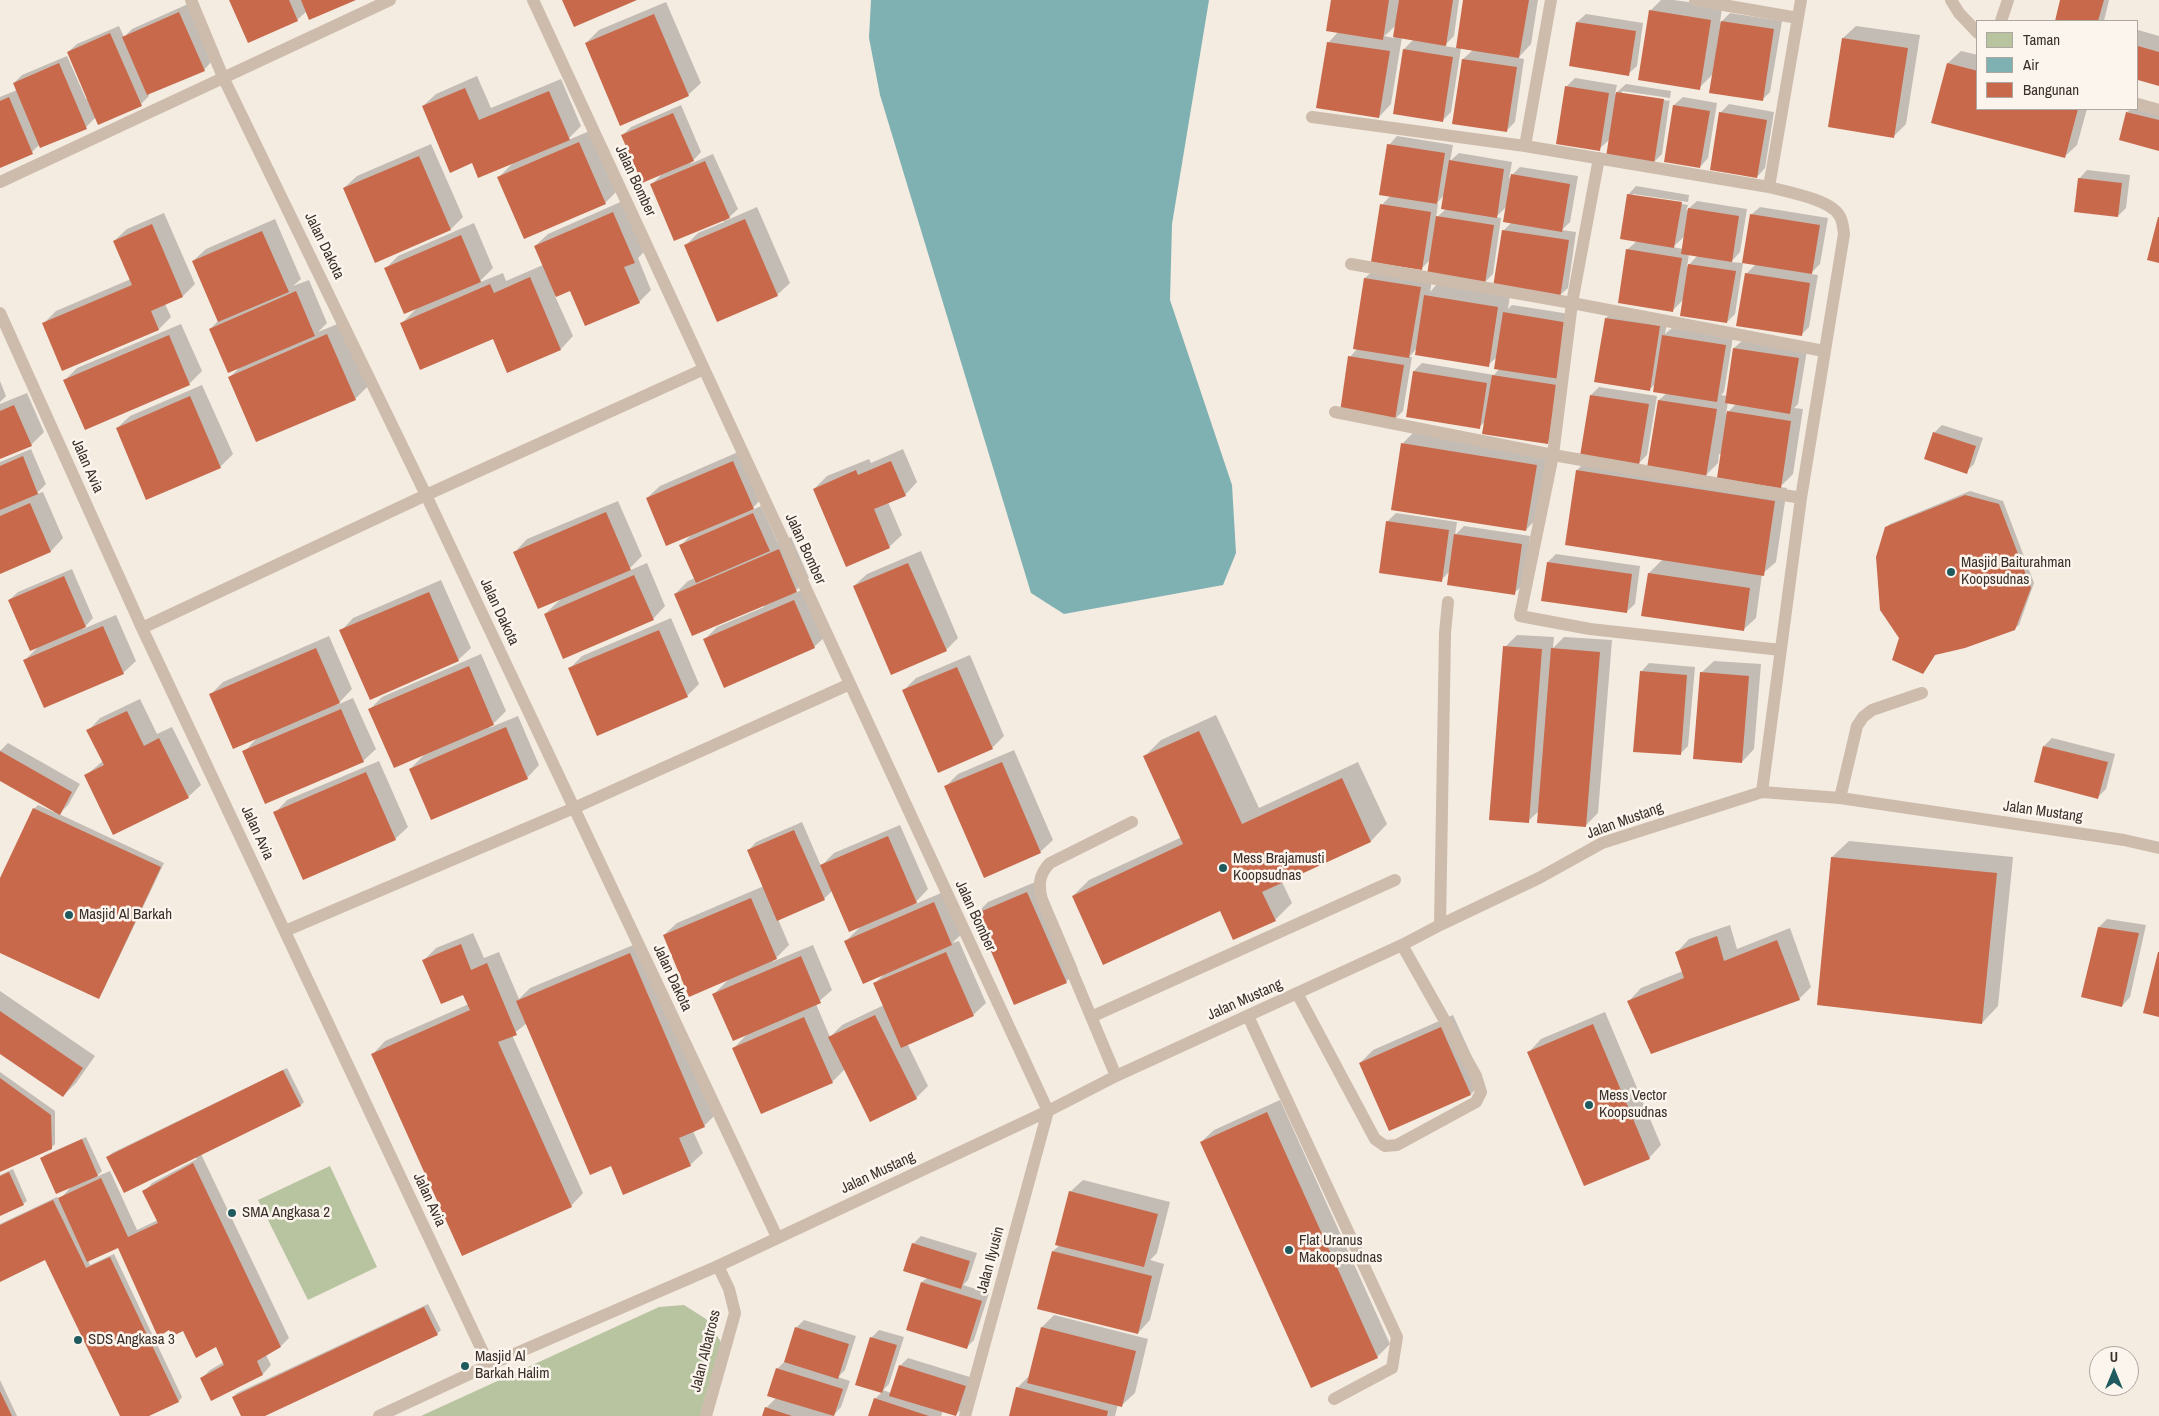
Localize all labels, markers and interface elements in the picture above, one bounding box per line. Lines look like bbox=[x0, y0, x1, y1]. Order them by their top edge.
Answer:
legend bbox=[1976, 20, 2139, 110]
text: Taman bbox=[2023, 29, 2060, 50]
text: Air bbox=[2023, 54, 2039, 75]
text: Bangunan bbox=[2023, 79, 2079, 100]
street label: Jalan Bomber bbox=[611, 143, 659, 219]
street label: Jalan Dakota bbox=[300, 210, 348, 282]
street label: Jalan Avia bbox=[67, 436, 107, 496]
street label: Jalan Bomber bbox=[781, 511, 829, 587]
place label: Masjid Baiturahman Koopsudnas bbox=[1961, 554, 2071, 589]
marker: Masjid Baiturahman Koopsudnas bbox=[1945, 566, 1957, 578]
street label: Jalan Dakota bbox=[476, 576, 522, 648]
street label: Jalan Mustang bbox=[2002, 798, 2084, 826]
street label: Jalan Mustang bbox=[1584, 799, 1666, 843]
street label: Jalan Avia bbox=[237, 803, 277, 863]
place label: Mess Brajamusti Koopsudnas bbox=[1233, 850, 1325, 885]
marker: Mess Brajamusti Koopsudnas bbox=[1217, 862, 1229, 874]
street label: Jalan Bomber bbox=[951, 878, 999, 954]
place label: Masjid Al Barkah bbox=[79, 906, 172, 924]
marker: Masjid Al Barkah bbox=[63, 909, 75, 921]
street label: Jalan Dakota bbox=[649, 942, 695, 1014]
street label: Jalan Mustang bbox=[1205, 976, 1285, 1024]
place label: Mess Vector Koopsudnas bbox=[1599, 1087, 1667, 1122]
marker: Mess Vector Koopsudnas bbox=[1583, 1099, 1595, 1111]
street label: Jalan Mustang bbox=[838, 1148, 918, 1198]
street label: Jalan Avia bbox=[409, 1170, 449, 1230]
place label: SMA Angkasa 2 bbox=[242, 1204, 330, 1222]
marker: SMA Angkasa 2 bbox=[226, 1207, 238, 1219]
street label: Jalan Ilyusin bbox=[973, 1225, 1009, 1295]
place label: Flat Uranus Makoopsudnas bbox=[1299, 1232, 1382, 1267]
marker: Flat Uranus Makoopsudnas bbox=[1283, 1244, 1295, 1256]
street label: Jalan Albatross bbox=[687, 1308, 725, 1394]
place label: SDS Angkasa 3 bbox=[88, 1331, 175, 1349]
marker: SDS Angkasa 3 bbox=[72, 1334, 84, 1346]
north arrow bbox=[2089, 1346, 2139, 1396]
place label: Masjid Al Barkah Halim bbox=[475, 1348, 550, 1383]
text: U bbox=[2110, 1348, 2118, 1366]
marker: Masjid Al Barkah Halim bbox=[459, 1360, 471, 1372]

